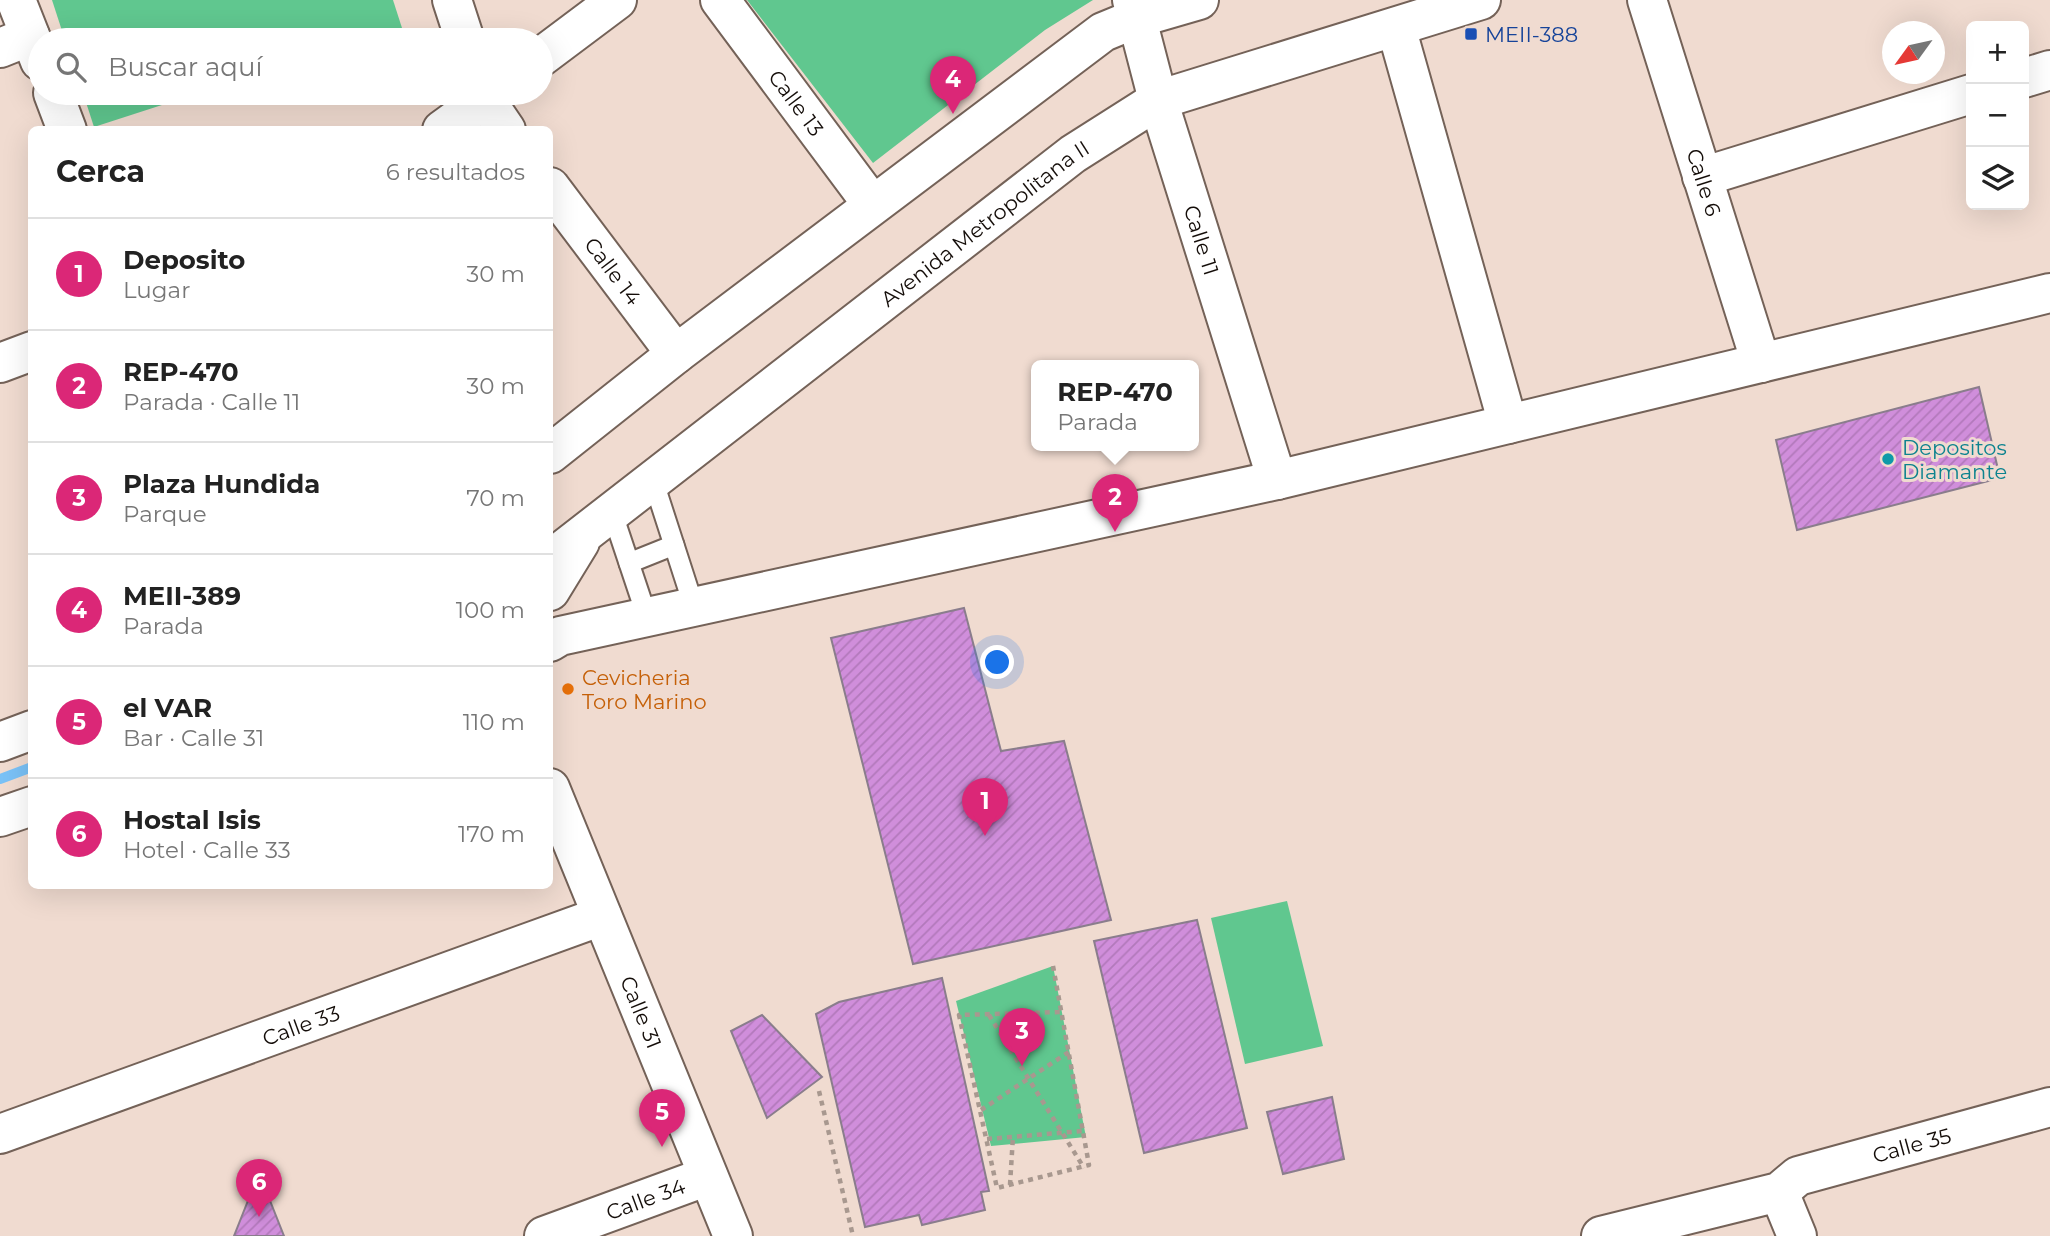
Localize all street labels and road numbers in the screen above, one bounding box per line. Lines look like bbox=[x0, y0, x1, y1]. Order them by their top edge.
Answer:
street label: Calle 13 bbox=[764, 65, 829, 141]
street label: Avenida Metropolitana II bbox=[875, 135, 1093, 311]
street label: Calle 6 bbox=[1682, 145, 1727, 219]
street label: Calle 11 bbox=[1179, 202, 1224, 278]
street label: Calle 14 bbox=[580, 232, 647, 310]
street label: Calle 31 bbox=[616, 972, 667, 1052]
street label: Calle 33 bbox=[259, 1000, 343, 1050]
street label: Calle 35 bbox=[1870, 1122, 1954, 1168]
street label: Calle 34 bbox=[602, 1173, 689, 1225]

